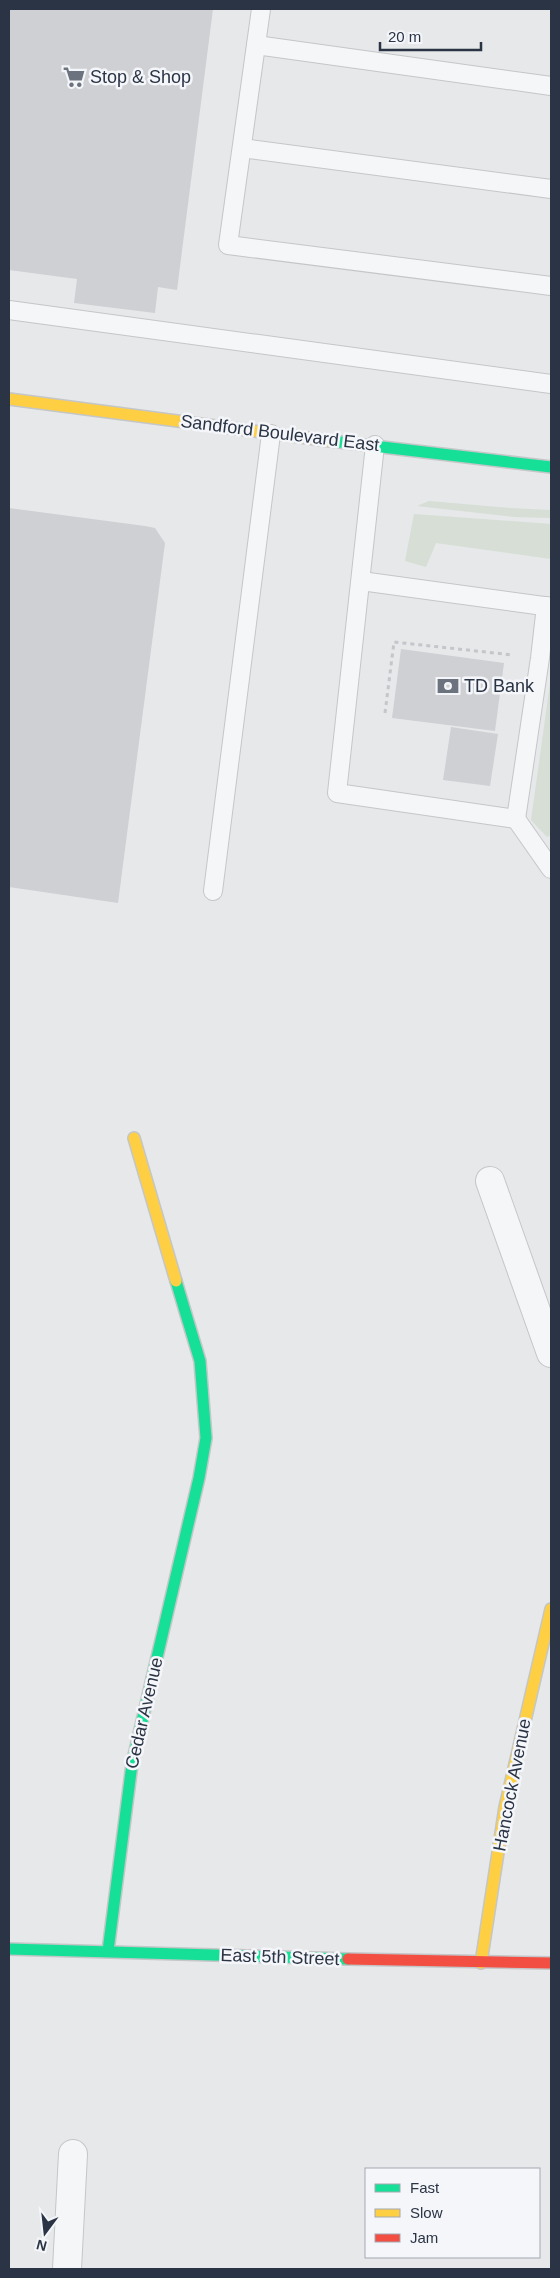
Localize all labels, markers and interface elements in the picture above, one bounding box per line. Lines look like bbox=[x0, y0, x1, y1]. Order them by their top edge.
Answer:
scale bar bbox=[380, 20, 481, 52]
text: 20 m bbox=[388, 28, 421, 45]
supermarket icon: Stop & Shop bbox=[61, 64, 87, 90]
place label: Stop & Shop bbox=[90, 67, 191, 87]
street label: Sandford Boulevard East bbox=[179, 411, 381, 455]
bank icon: TD Bank bbox=[435, 673, 461, 699]
place label: TD Bank bbox=[464, 676, 535, 696]
street label: Cedar Avenue bbox=[121, 1655, 167, 1771]
street label: Hancock Avenue bbox=[489, 1717, 535, 1853]
street label: East 5th Street bbox=[220, 1945, 340, 1969]
legend bbox=[365, 2168, 540, 2258]
text: Fast bbox=[410, 2179, 440, 2196]
text: Slow bbox=[410, 2204, 443, 2221]
north arrow bbox=[20, 2208, 70, 2258]
text: Jam bbox=[410, 2229, 438, 2246]
text: N bbox=[35, 2237, 49, 2255]

